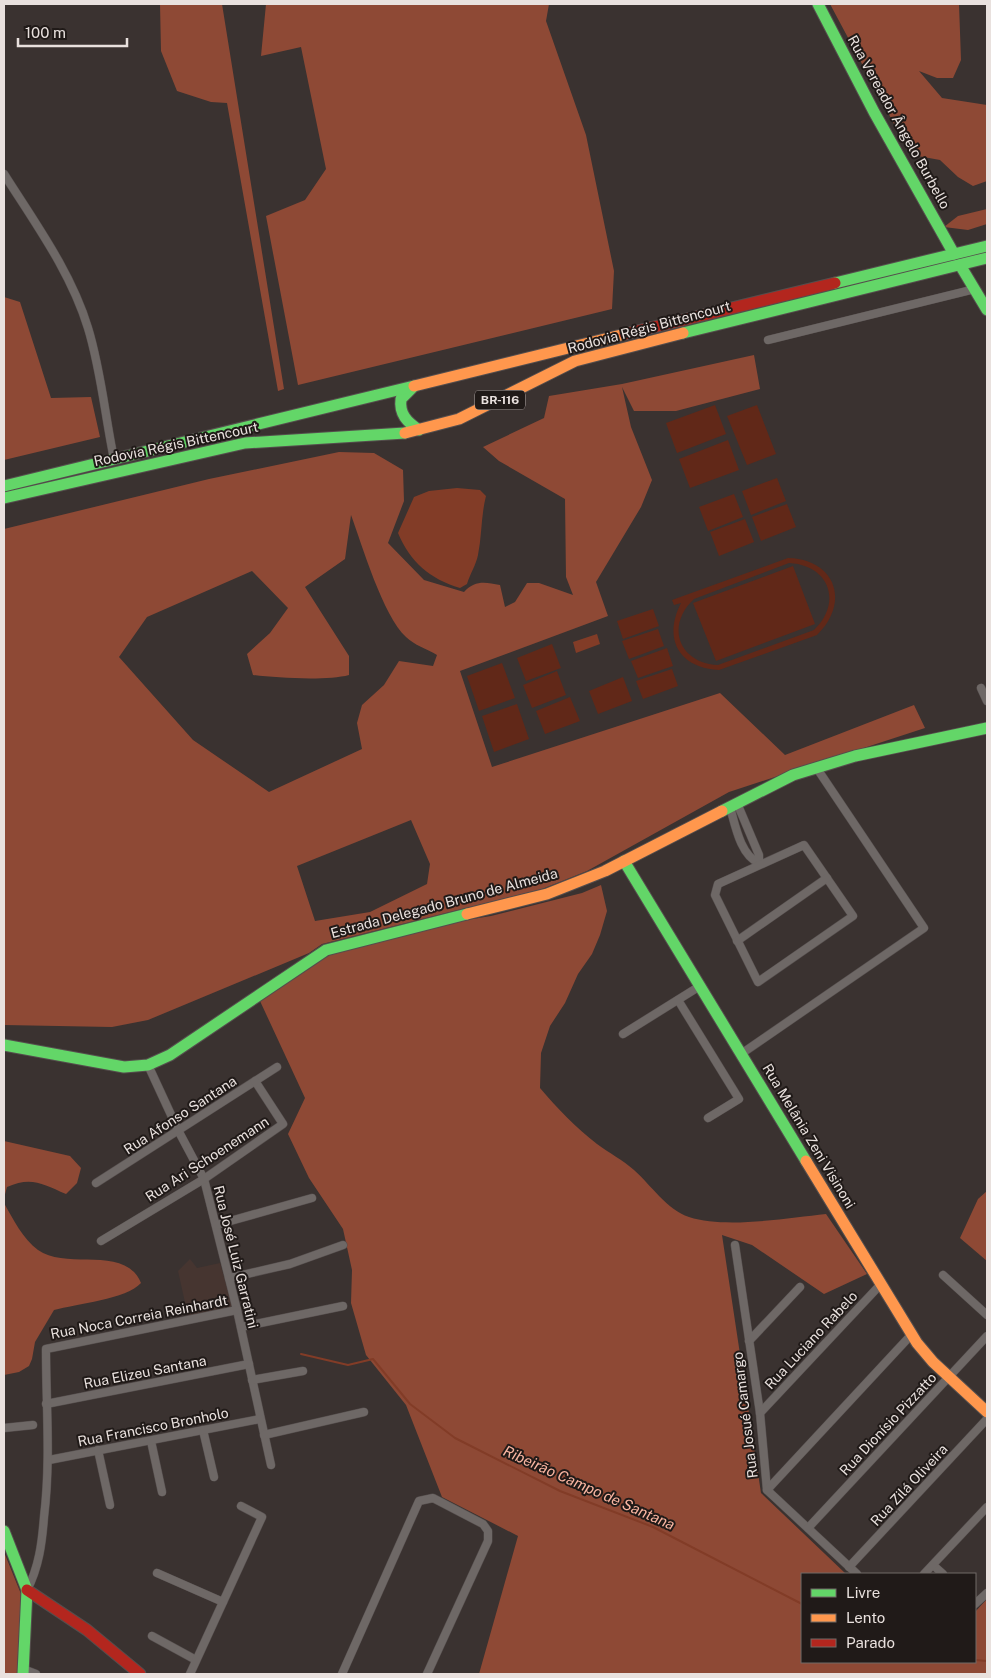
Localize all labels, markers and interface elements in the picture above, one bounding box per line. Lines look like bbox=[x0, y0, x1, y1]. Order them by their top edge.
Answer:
scale bar bbox=[18, 15, 126, 47]
text: 100 m bbox=[25, 24, 66, 41]
street label: Rua Vereador Ângelo Burbello bbox=[845, 32, 954, 212]
street label: Rodovia Régis Bittencourt bbox=[566, 298, 732, 356]
road number: BR-116 bbox=[475, 390, 525, 410]
street label: Rodovia Régis Bittencourt bbox=[92, 419, 260, 469]
street label: Estrada Delegado Bruno de Almeida bbox=[329, 865, 559, 941]
street label: Rua Melânia Zeni Visinoni bbox=[759, 1061, 859, 1211]
street label: Rua Afonso Santana bbox=[121, 1073, 239, 1157]
street label: Rua Ari Schoenemann bbox=[142, 1113, 272, 1205]
street label: Rua José Luiz Garratini bbox=[210, 1184, 262, 1330]
street label: Rua Luciano Rabelo bbox=[761, 1288, 861, 1392]
street label: Rua Noca Correia Reinhardt bbox=[49, 1292, 229, 1342]
street label: Rua Josué Camargo bbox=[729, 1351, 761, 1479]
street label: Rua Elizeu Santana bbox=[82, 1352, 208, 1392]
street label: Rua Dionísio Pizzatto bbox=[836, 1369, 940, 1479]
street label: Rua Francisco Bronholo bbox=[76, 1404, 230, 1449]
street label: Rua Zilá Oliveira bbox=[867, 1441, 951, 1529]
water label: Ribeirão Campo de Santana bbox=[501, 1442, 678, 1533]
legend bbox=[801, 1573, 976, 1663]
text: Livre bbox=[846, 1584, 880, 1601]
text: Lento bbox=[846, 1609, 885, 1626]
text: Parado bbox=[846, 1634, 895, 1651]

